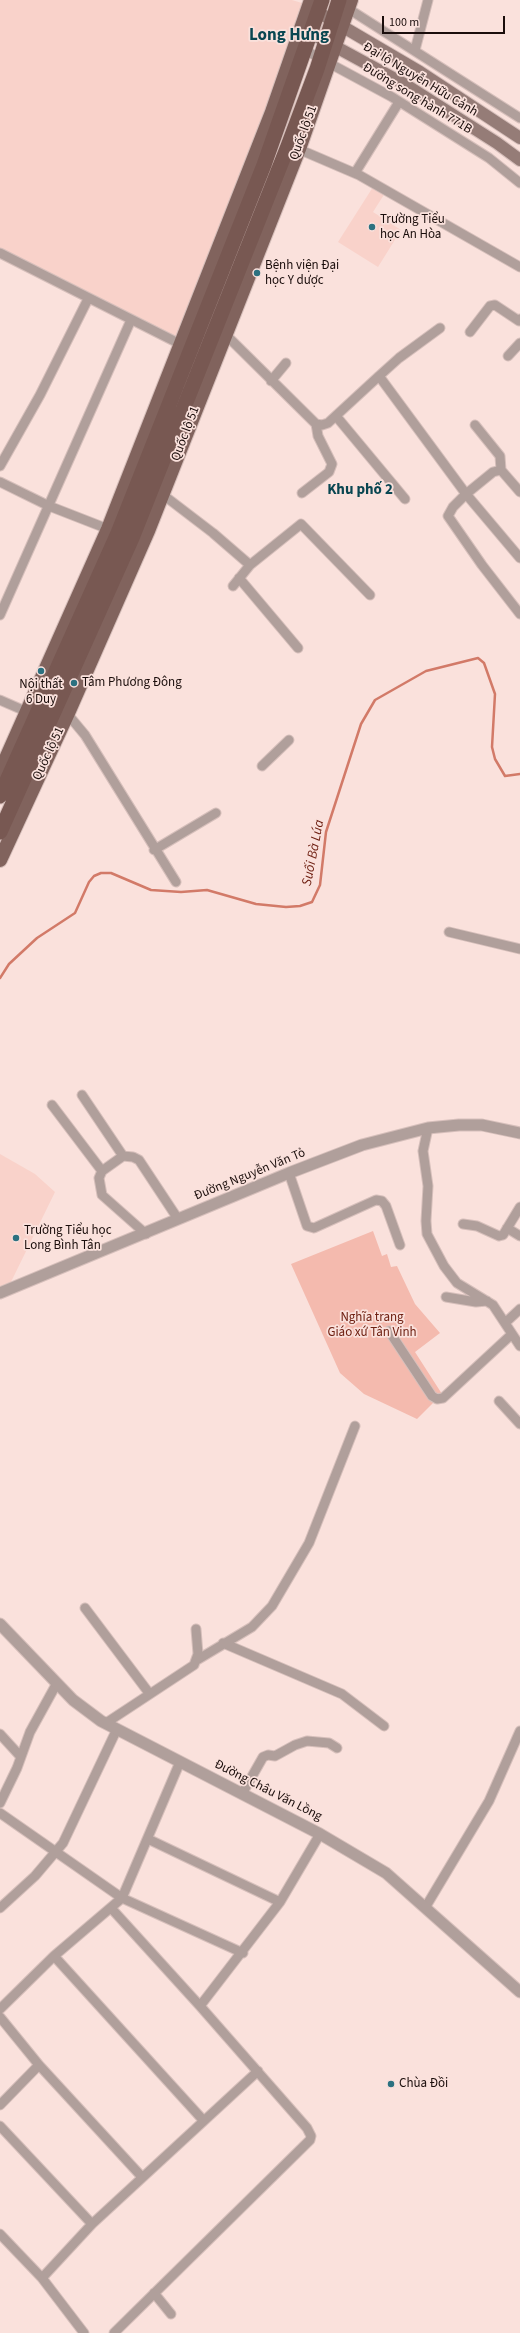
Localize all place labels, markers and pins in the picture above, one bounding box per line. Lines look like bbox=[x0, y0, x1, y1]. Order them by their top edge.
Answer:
place label: Trường Tiểu học An Hòa bbox=[380, 212, 445, 243]
marker: Trường Tiểu học An Hòa bbox=[367, 222, 377, 232]
place label: Bệnh viện Đại học Y dược bbox=[265, 258, 339, 289]
marker: Bệnh viện Đại học Y dược bbox=[252, 268, 262, 278]
marker: Nội thất 6 Duy bbox=[36, 666, 46, 676]
place label: Tâm Phương Đông bbox=[82, 675, 182, 691]
place label: Nội thất 6 Duy bbox=[19, 677, 63, 708]
marker: Tâm Phương Đông bbox=[69, 678, 79, 688]
place label: Trường Tiểu học Long Bình Tân bbox=[24, 1223, 112, 1254]
marker: Trường Tiểu học Long Bình Tân bbox=[11, 1233, 21, 1243]
place label: Chùa Đồi bbox=[399, 2076, 448, 2092]
marker: Chùa Đồi bbox=[386, 2079, 396, 2089]

